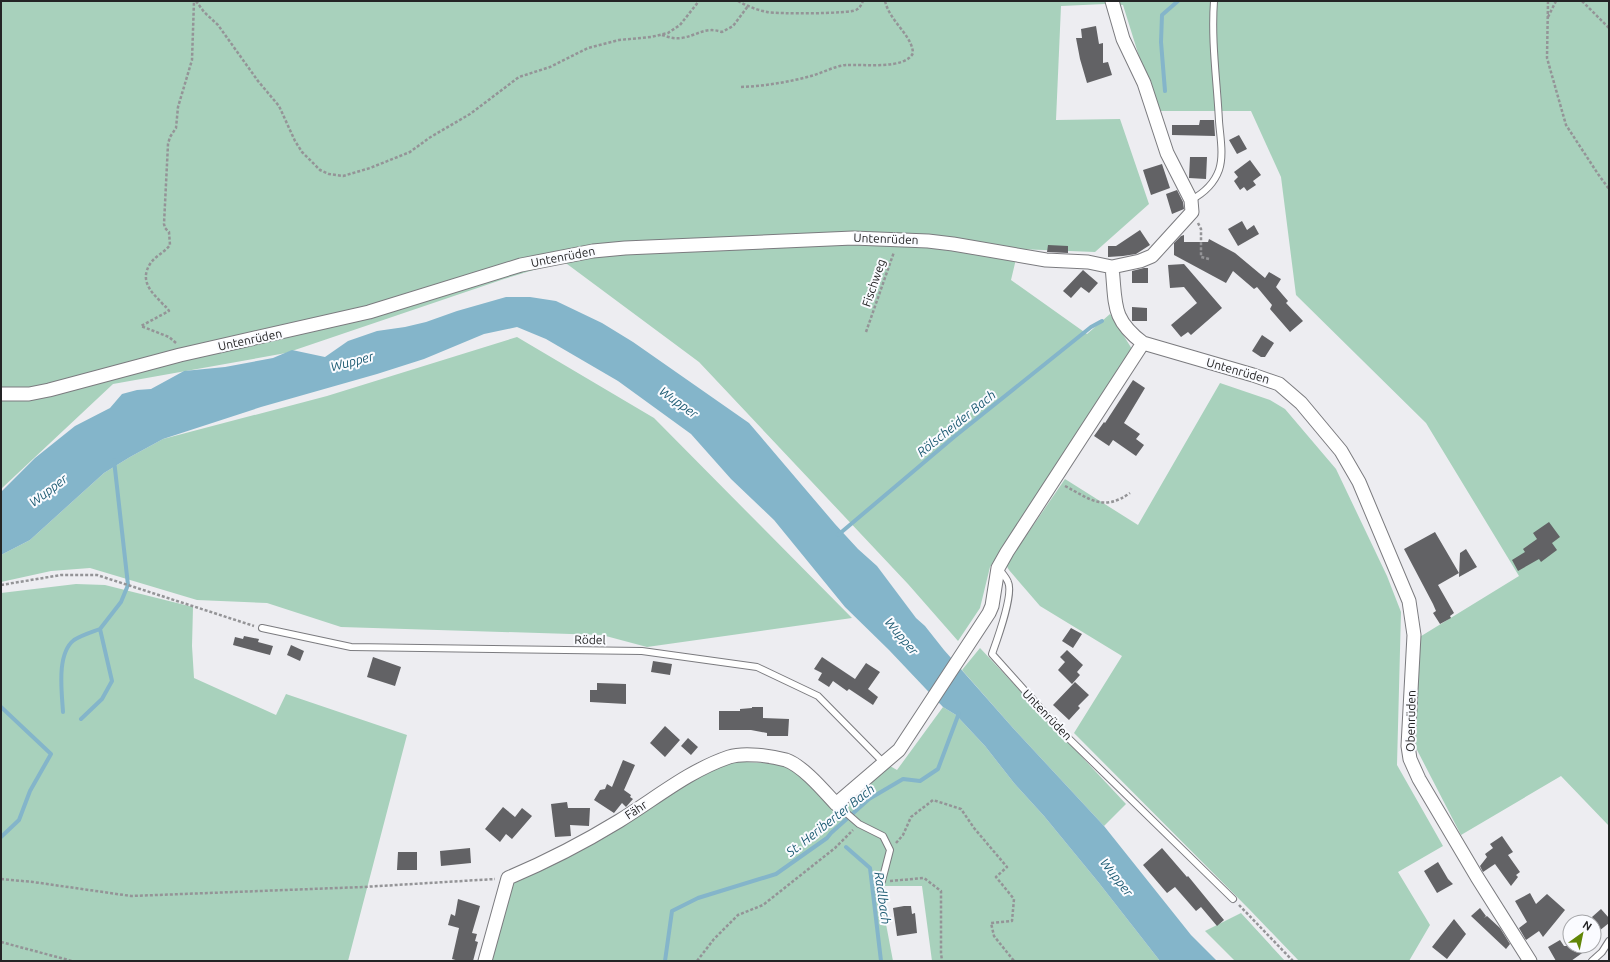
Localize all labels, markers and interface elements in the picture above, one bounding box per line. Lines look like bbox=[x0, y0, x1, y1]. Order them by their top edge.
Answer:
street label: Untenrüden bbox=[853, 231, 919, 246]
street label: Untenrüden bbox=[530, 244, 596, 269]
street label: Fischweg bbox=[859, 257, 888, 308]
street label: Untenrüden bbox=[217, 326, 283, 353]
water label: Wupper bbox=[329, 348, 376, 373]
street label: Untenrüden bbox=[1205, 355, 1271, 386]
water label: Wupper bbox=[657, 383, 702, 421]
water label: Rölscheider Bach bbox=[914, 387, 998, 459]
water label: Wupper bbox=[26, 471, 71, 509]
water label: Wupper bbox=[883, 615, 922, 658]
street label: Rödel bbox=[574, 633, 606, 646]
street label: Untenrüden bbox=[1020, 687, 1075, 743]
street label: Obenrüden bbox=[1403, 690, 1418, 752]
water label: St. Heriberter Bach bbox=[782, 781, 877, 859]
street label: Fähr bbox=[622, 797, 649, 822]
water label: Wupper bbox=[1098, 855, 1137, 899]
water label: Radlbach bbox=[872, 871, 894, 925]
north arrow bbox=[1562, 914, 1602, 954]
text: N bbox=[1581, 918, 1594, 933]

